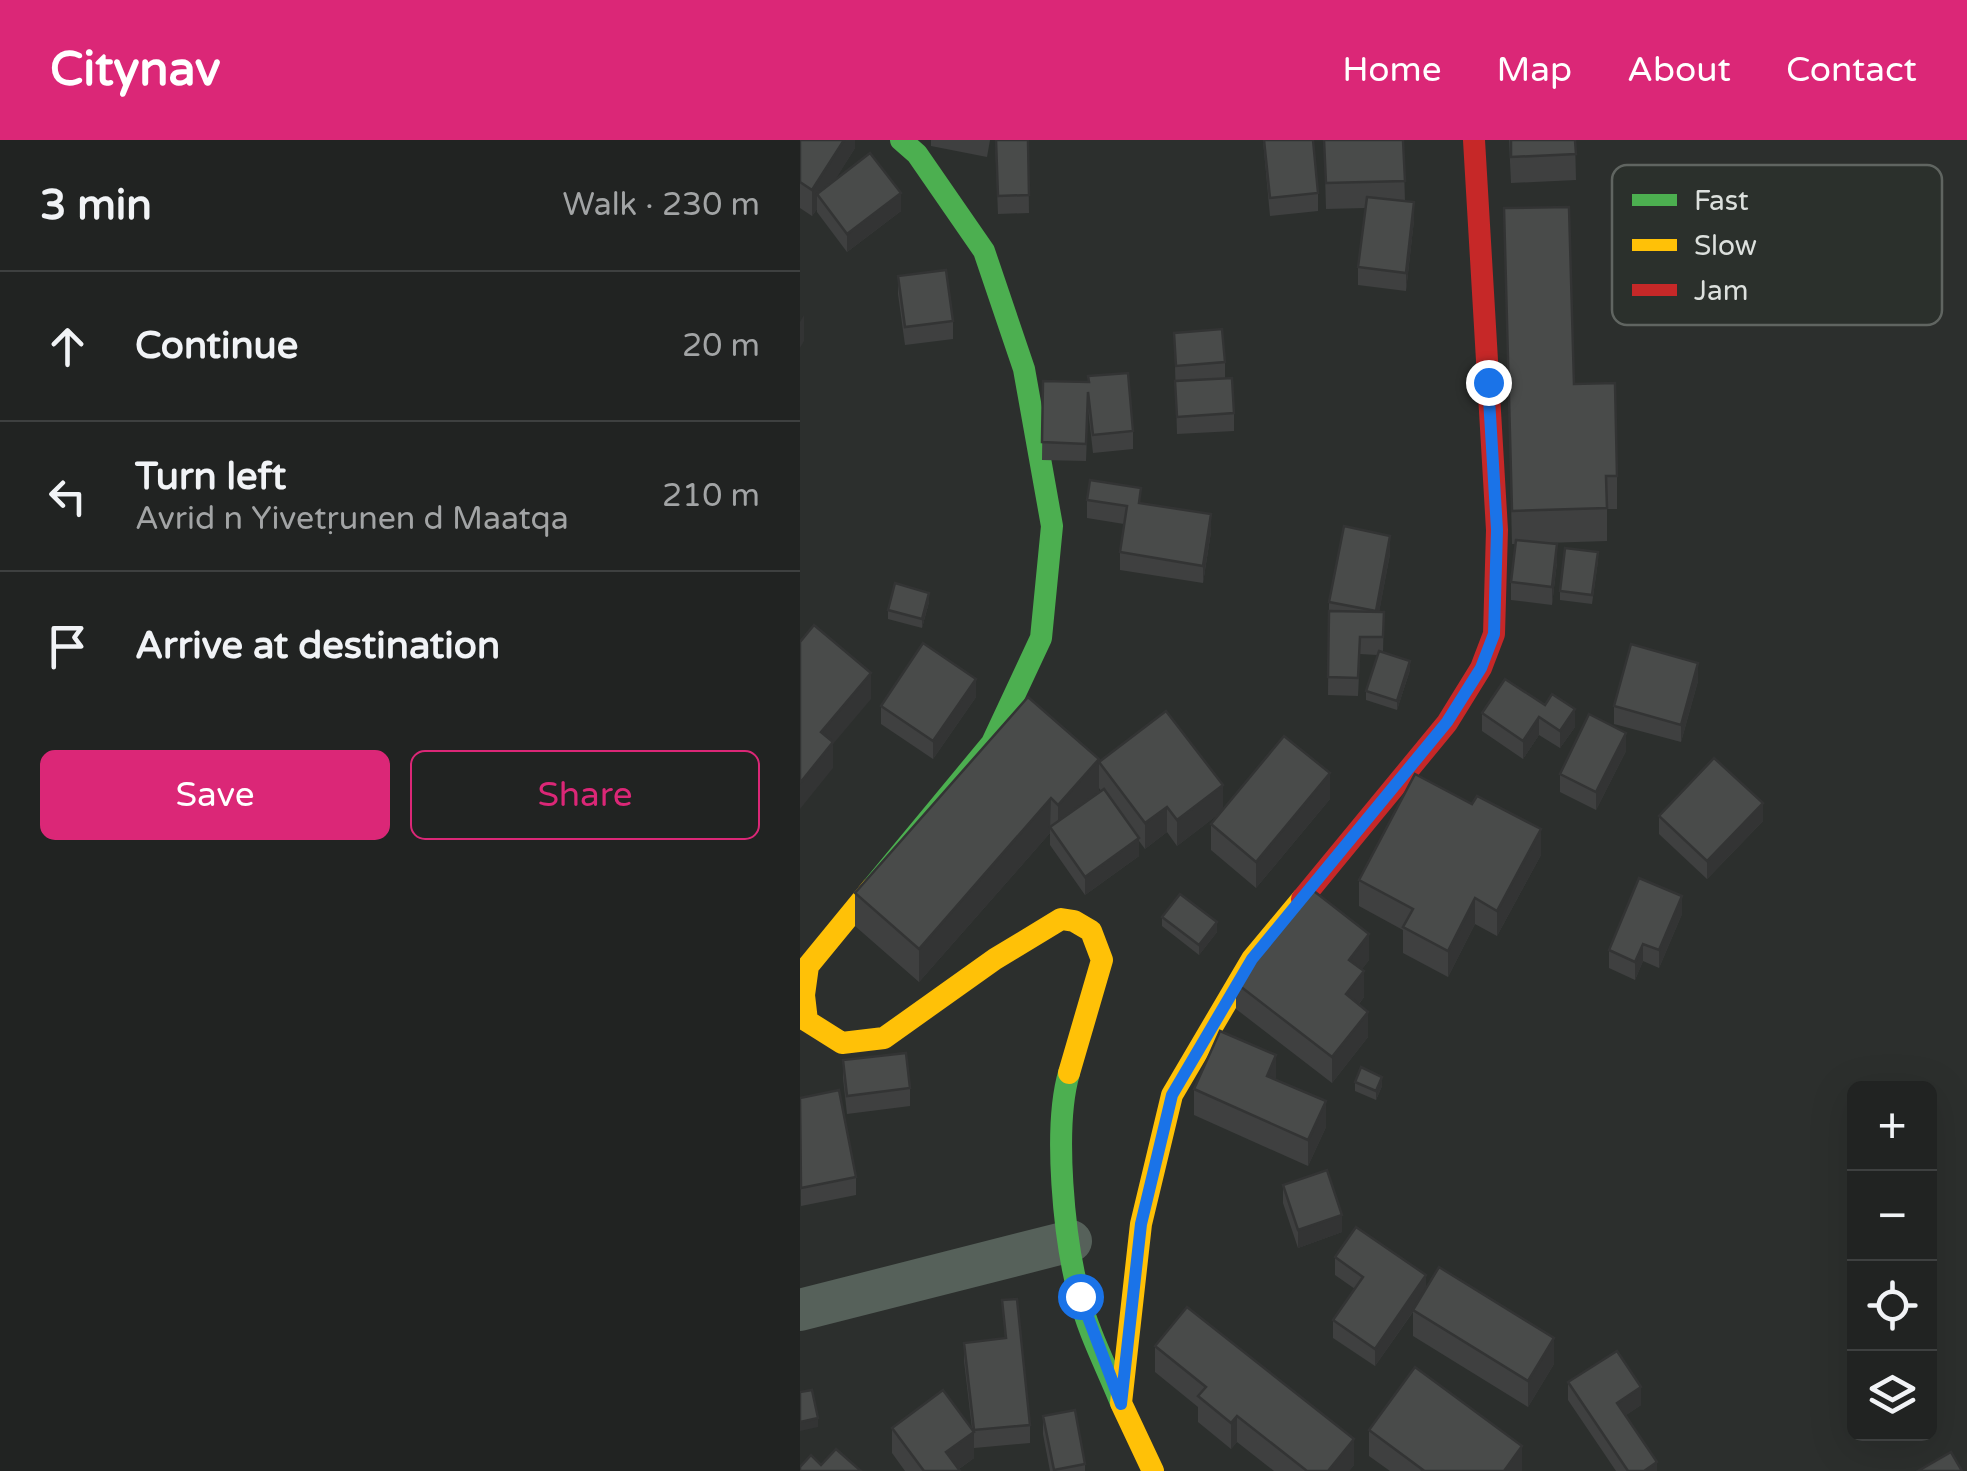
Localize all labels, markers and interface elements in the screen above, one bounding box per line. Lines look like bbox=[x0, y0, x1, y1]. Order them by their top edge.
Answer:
text: Citynav bbox=[50, 41, 220, 99]
text: Home bbox=[1342, 49, 1441, 91]
text: Map bbox=[1496, 49, 1572, 91]
text: About bbox=[1627, 49, 1731, 91]
text: Contact bbox=[1786, 49, 1917, 91]
legend bbox=[1612, 165, 1942, 325]
text: 3 min bbox=[40, 180, 152, 231]
text: Fast bbox=[1694, 184, 1749, 218]
text: Walk · 230 m bbox=[563, 186, 760, 224]
text: Slow bbox=[1694, 229, 1757, 263]
text: Jam bbox=[1694, 274, 1749, 308]
icon: ahead bbox=[40, 319, 95, 374]
text: Continue bbox=[135, 323, 298, 369]
text: 20 m bbox=[682, 327, 760, 365]
route end bbox=[1466, 360, 1512, 406]
text: Turn left bbox=[135, 454, 286, 500]
icon: left bbox=[40, 469, 95, 524]
text: 210 m bbox=[662, 477, 760, 515]
text: Avrid n Yivetṛunen d Maatqa bbox=[135, 500, 569, 538]
icon: arrive bbox=[40, 619, 95, 674]
text: Arrive at destination bbox=[135, 623, 500, 669]
button: Save bbox=[40, 750, 390, 840]
button: Share bbox=[410, 750, 760, 840]
map controls bbox=[1847, 1081, 1937, 1441]
button: + bbox=[1847, 1081, 1937, 1171]
button: − bbox=[1847, 1171, 1937, 1261]
button: locate bbox=[1847, 1261, 1937, 1351]
route start bbox=[1058, 1274, 1104, 1320]
button: layers bbox=[1847, 1351, 1937, 1441]

